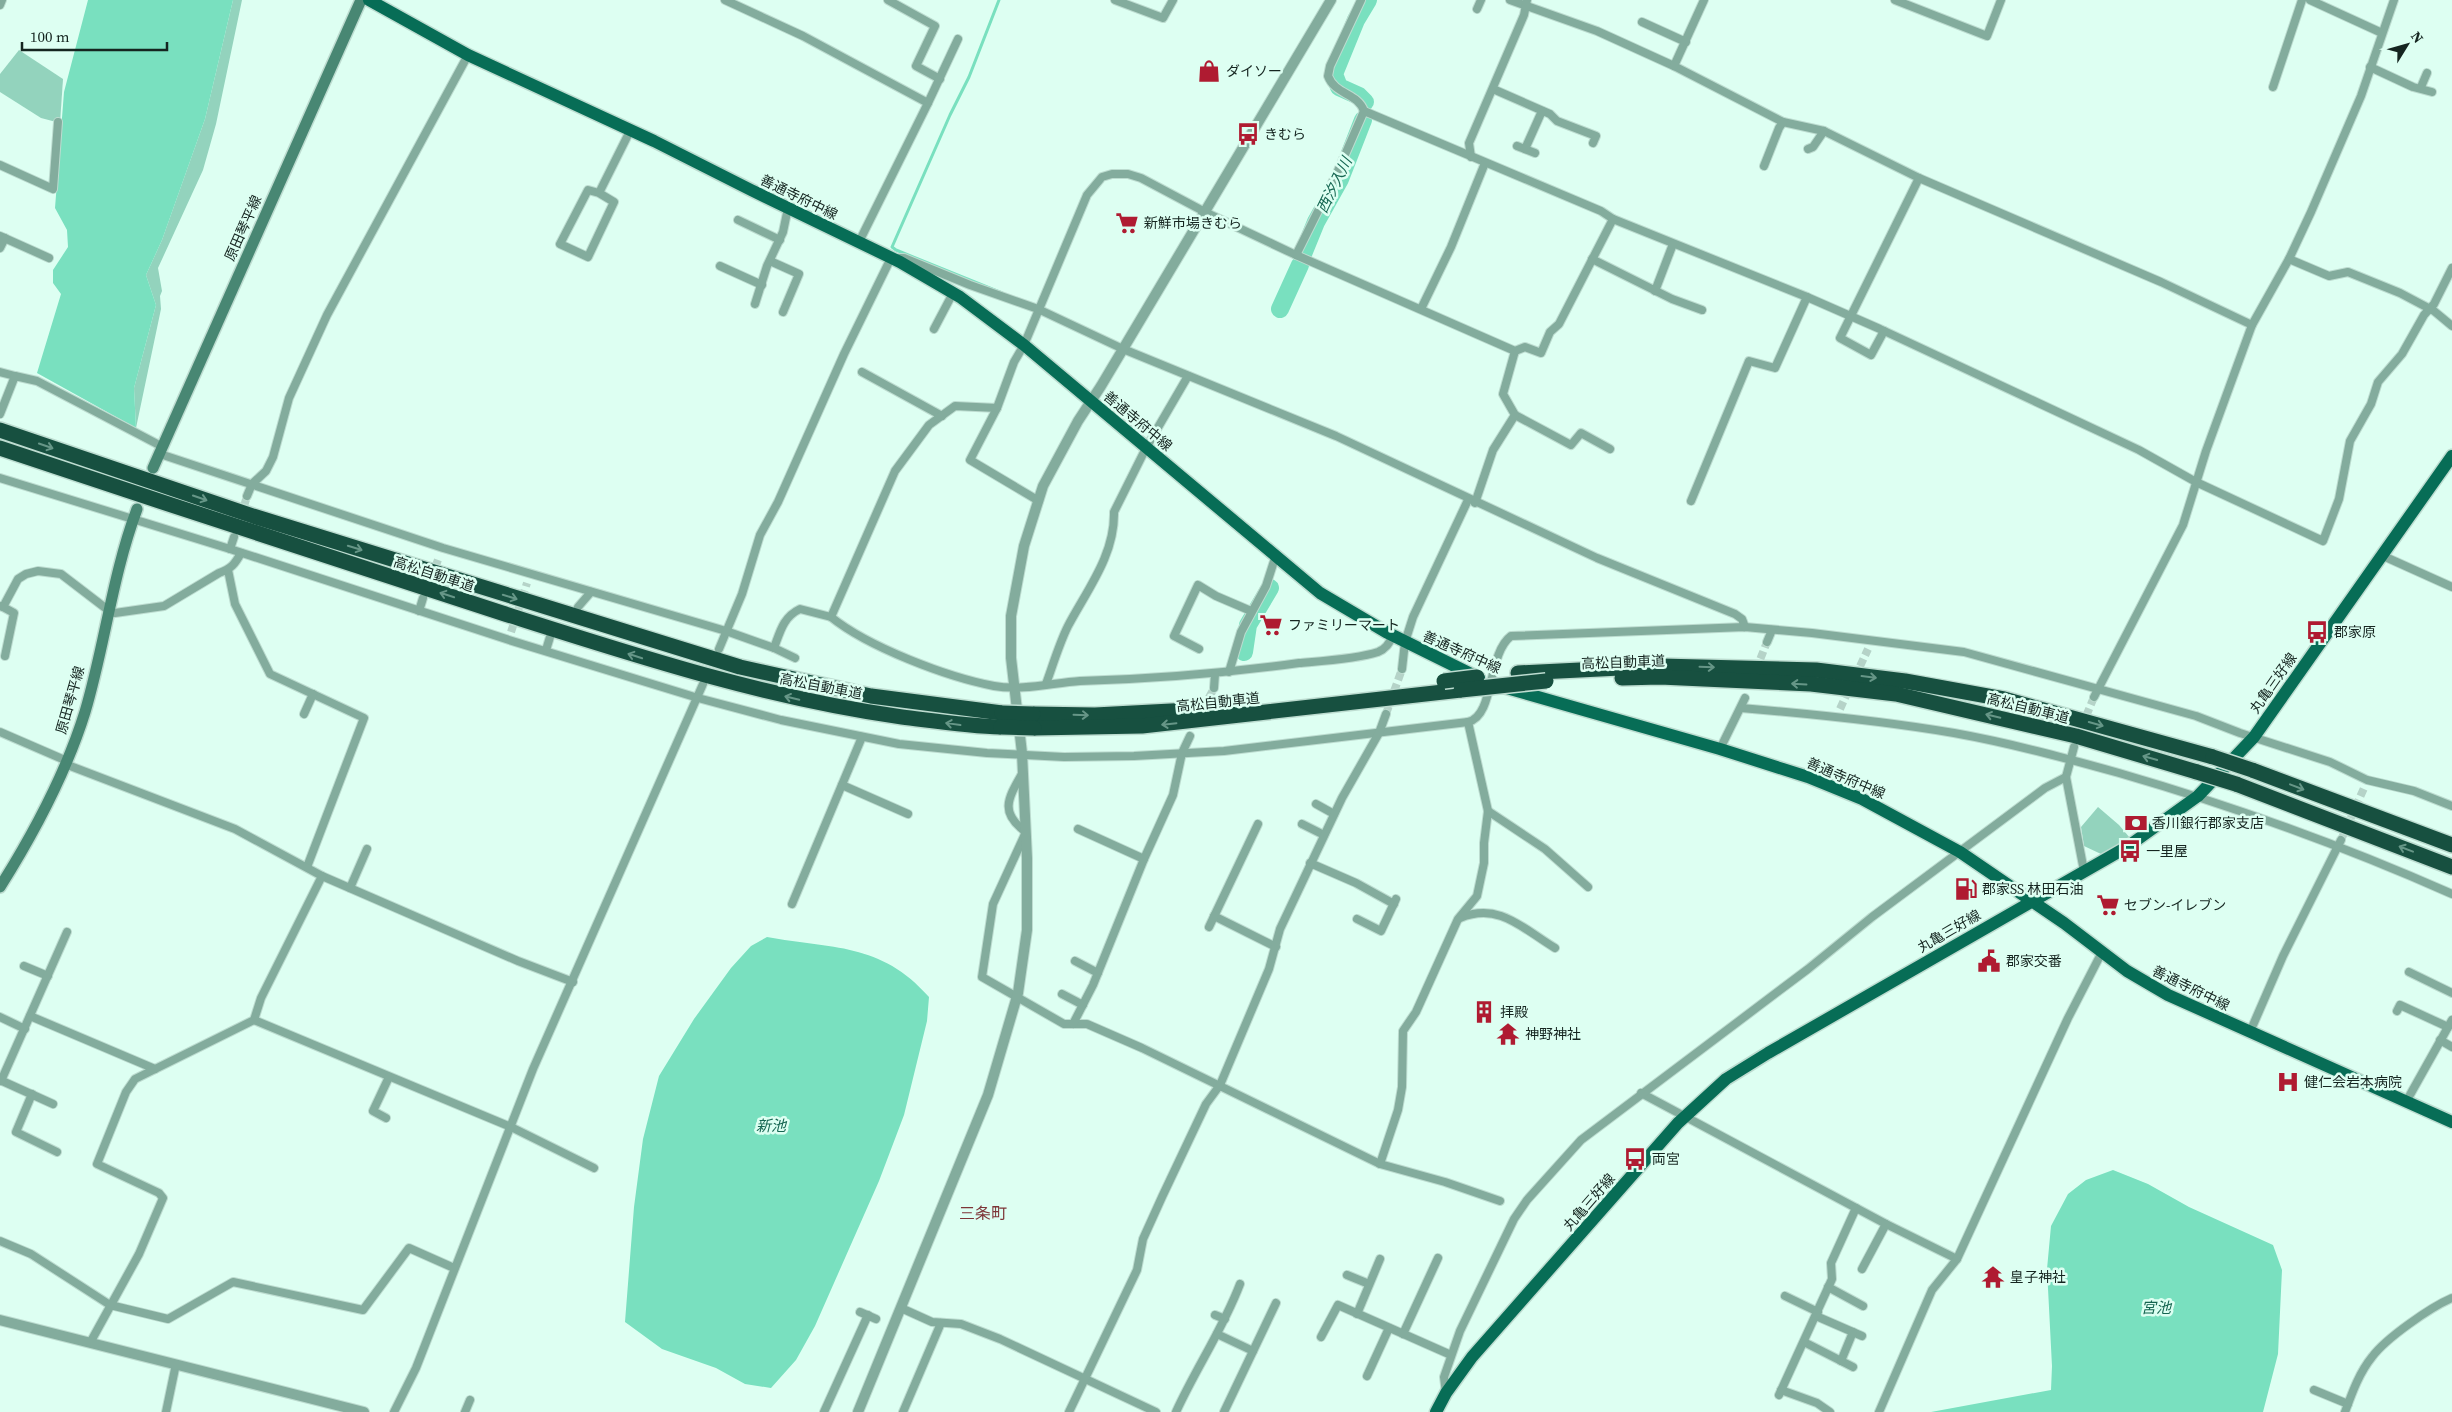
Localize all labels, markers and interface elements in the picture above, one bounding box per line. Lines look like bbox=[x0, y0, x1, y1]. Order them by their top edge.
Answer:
scale bar bbox=[22, 20, 168, 52]
north arrow bbox=[2382, 20, 2432, 70]
text: 100 m bbox=[30, 26, 70, 47]
text: N bbox=[2406, 27, 2428, 47]
shop icon: ダイソー bbox=[1196, 58, 1222, 84]
place label: ダイソー bbox=[1226, 61, 1282, 81]
bus stop icon: きむら bbox=[1235, 121, 1261, 147]
place label: きむら bbox=[1264, 124, 1306, 144]
water label: 西汐入川 bbox=[1311, 152, 1357, 217]
street label: 善通寺府中線 bbox=[757, 170, 841, 224]
street label: 原田琴平線 bbox=[220, 192, 266, 264]
supermarket icon: 新鮮市場きむら bbox=[1114, 210, 1140, 236]
place label: 新鮮市場きむら bbox=[1144, 213, 1242, 233]
street label: 善通寺府中線 bbox=[1099, 386, 1177, 456]
one-way arrow bbox=[38, 442, 53, 451]
one-way arrow bbox=[192, 494, 207, 503]
one-way arrow bbox=[346, 544, 362, 554]
street label: 高松自動車道 bbox=[391, 552, 477, 596]
one-way arrow bbox=[440, 590, 456, 600]
one-way arrow bbox=[501, 592, 517, 602]
supermarket icon: ファミリーマート bbox=[1258, 612, 1284, 638]
place label: ファミリーマート bbox=[1288, 615, 1400, 635]
bus stop icon: 郡家原 bbox=[2304, 619, 2330, 645]
place label: 郡家原 bbox=[2334, 622, 2376, 642]
street label: 善通寺府中線 bbox=[1420, 626, 1504, 678]
street label: 丸亀三好線 bbox=[2245, 649, 2301, 717]
one-way arrow bbox=[628, 650, 644, 660]
street label: 高松自動車道 bbox=[1581, 651, 1665, 673]
one-way arrow bbox=[1698, 662, 1715, 672]
street label: 原田琴平線 bbox=[51, 664, 89, 736]
street label: 高松自動車道 bbox=[778, 668, 864, 704]
one-way arrow bbox=[1861, 672, 1877, 682]
one-way arrow bbox=[1791, 679, 1807, 688]
street label: 高松自動車道 bbox=[1175, 688, 1261, 716]
street label: 高松自動車道 bbox=[1985, 688, 2071, 728]
one-way arrow bbox=[785, 693, 801, 702]
one-way arrow bbox=[1073, 710, 1089, 720]
one-way arrow bbox=[1986, 711, 2002, 720]
one-way arrow bbox=[945, 718, 961, 728]
one-way arrow bbox=[1161, 719, 1177, 728]
one-way arrow bbox=[2088, 720, 2104, 730]
street label: 善通寺府中線 bbox=[1803, 752, 1889, 804]
one-way arrow bbox=[2143, 753, 2159, 763]
one-way arrow bbox=[2289, 783, 2305, 792]
bank icon: 香川銀行郡家支店 bbox=[2123, 810, 2149, 836]
place label: 香川銀行郡家支店 bbox=[2152, 813, 2264, 833]
bus stop icon: 一里屋 bbox=[2117, 838, 2143, 864]
place label: 一里屋 bbox=[2146, 841, 2188, 861]
one-way arrow bbox=[2399, 844, 2415, 853]
fuel station icon: 郡家SS 林田石油 bbox=[1953, 876, 1979, 902]
place label: 郡家SS 林田石油 bbox=[1982, 879, 2083, 899]
supermarket icon: セブン-イレブン bbox=[2095, 892, 2121, 918]
place label: セブン-イレブン bbox=[2124, 895, 2226, 915]
street label: 丸亀三好線 bbox=[1914, 905, 1984, 957]
public building icon: 郡家交番 bbox=[1976, 948, 2002, 974]
place label: 郡家交番 bbox=[2006, 951, 2062, 971]
street label: 善通寺府中線 bbox=[2149, 961, 2233, 1015]
building icon: 拝殿 bbox=[1471, 999, 1497, 1025]
place label: 拝殿 bbox=[1500, 1002, 1528, 1022]
temple icon: 神野神社 bbox=[1495, 1021, 1521, 1047]
place label: 神野神社 bbox=[1525, 1024, 1581, 1044]
hospital icon: 健仁会岩本病院 bbox=[2275, 1069, 2301, 1095]
place label: 健仁会岩本病院 bbox=[2304, 1072, 2402, 1092]
water label: 新池 bbox=[756, 1115, 788, 1136]
bus stop icon: 両宮 bbox=[1622, 1146, 1648, 1172]
place label: 両宮 bbox=[1652, 1149, 1680, 1169]
street label: 丸亀三好線 bbox=[1558, 1169, 1620, 1235]
district label: 三条町 bbox=[959, 1202, 1007, 1224]
temple icon: 皇子神社 bbox=[1980, 1264, 2006, 1290]
place label: 皇子神社 bbox=[2010, 1267, 2066, 1287]
water label: 宮池 bbox=[2141, 1297, 2173, 1318]

